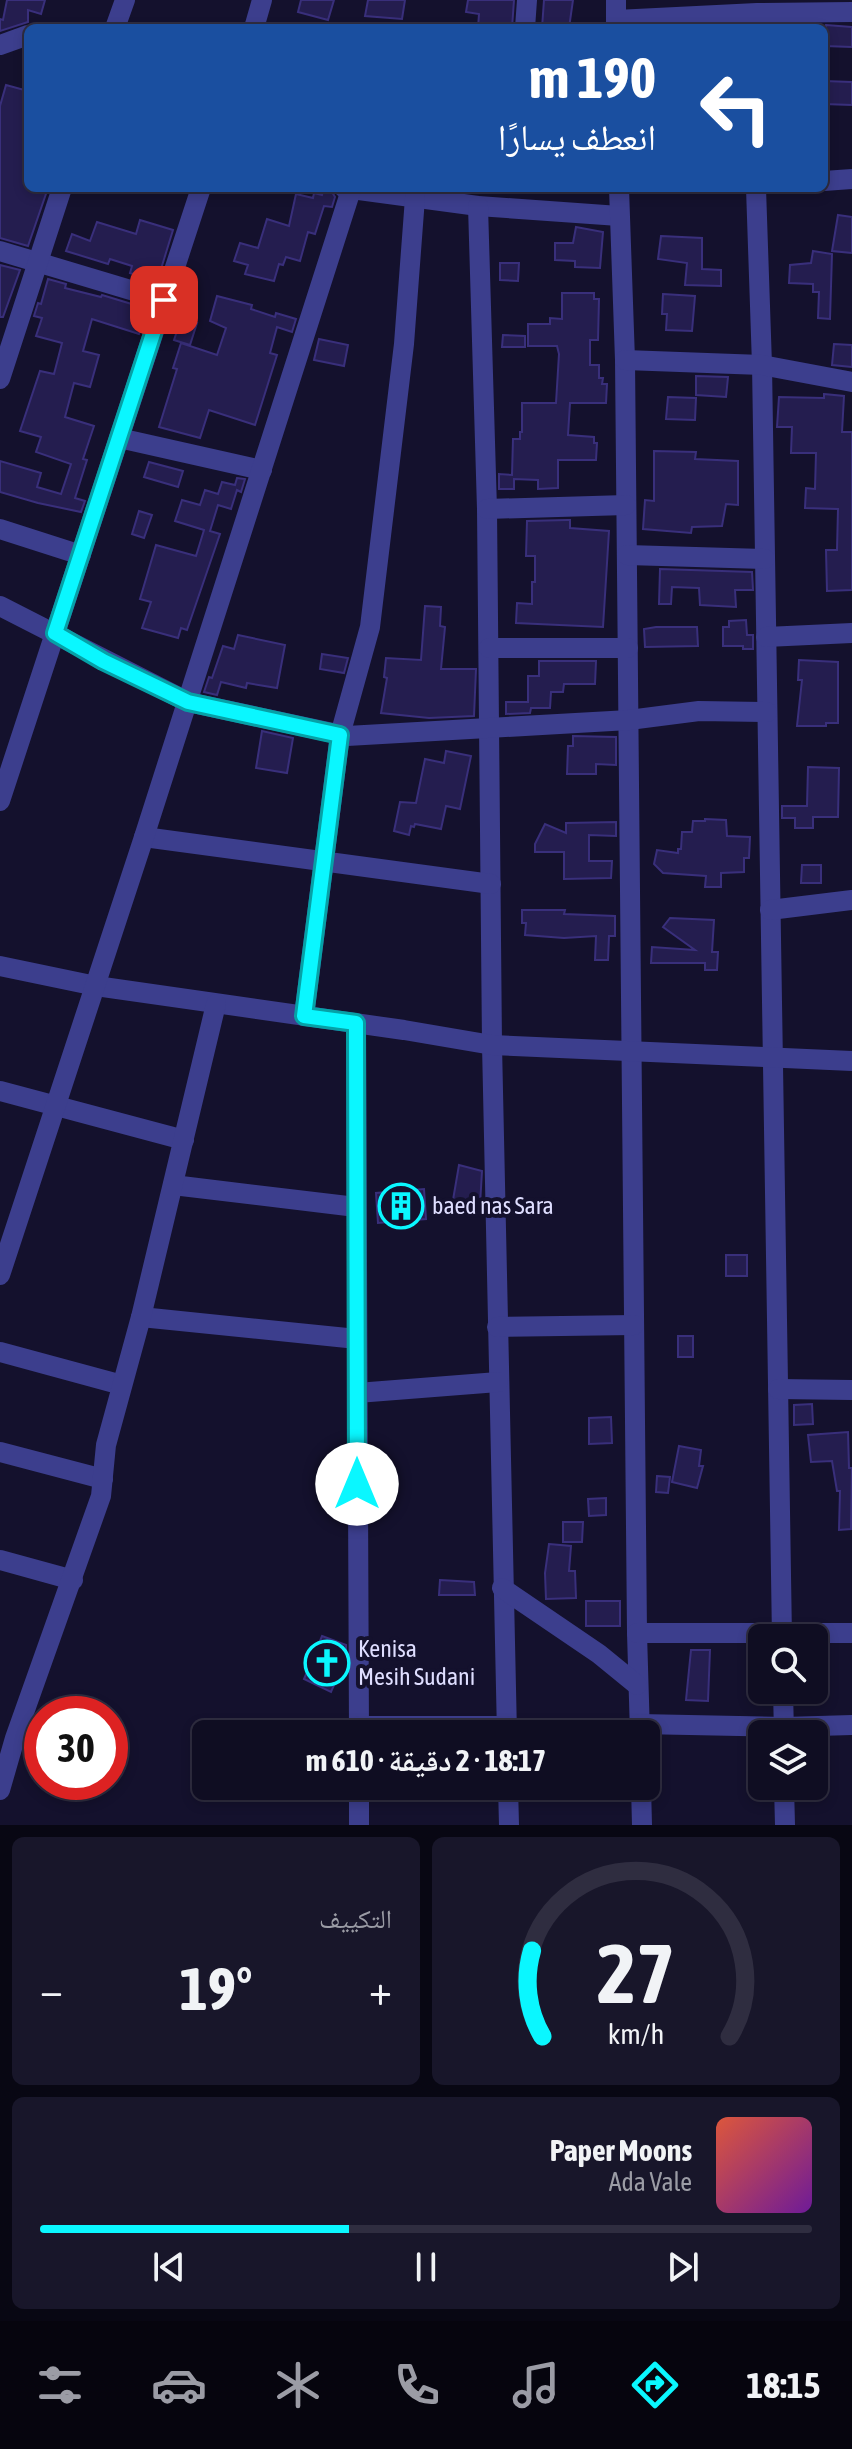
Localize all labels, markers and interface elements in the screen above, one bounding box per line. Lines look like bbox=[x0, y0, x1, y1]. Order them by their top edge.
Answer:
text: 190 m bbox=[529, 46, 656, 110]
icon: left bbox=[684, 56, 788, 160]
text: انعطف يسارًا bbox=[498, 116, 656, 158]
pin bbox=[130, 266, 198, 334]
icon: arrive bbox=[142, 278, 186, 322]
building icon: baed nas Sara bbox=[377, 1182, 425, 1230]
place label: baed nas Sara bbox=[432, 1192, 554, 1219]
position arrow bbox=[315, 1442, 399, 1526]
map controls bbox=[748, 1624, 828, 1800]
button: search bbox=[748, 1624, 828, 1704]
place label: Kenisa Mesih Sudani bbox=[358, 1635, 475, 1690]
church icon: Kenisa Mesih Sudani bbox=[303, 1639, 351, 1687]
speed limit sign: 30 bbox=[24, 1696, 128, 1800]
button: layers bbox=[748, 1720, 828, 1800]
text: 18:17 · 2 دقيقة · 610 m bbox=[306, 1743, 546, 1777]
text: التكييف bbox=[319, 1904, 392, 1934]
text: 27 bbox=[597, 1925, 675, 2021]
text: 19° bbox=[180, 1954, 252, 2023]
text: − bbox=[40, 1964, 63, 2014]
text: + bbox=[369, 1964, 392, 2014]
text: km/h bbox=[608, 2017, 664, 2050]
text: Paper Moons bbox=[550, 2133, 692, 2167]
text: Ada Vale bbox=[609, 2167, 692, 2197]
icon: previous bbox=[147, 2245, 191, 2289]
icon: pause bbox=[404, 2245, 448, 2289]
icon: next bbox=[661, 2245, 705, 2289]
icon: filters bbox=[32, 2357, 88, 2413]
icon: car bbox=[151, 2357, 207, 2413]
icon: climate bbox=[270, 2357, 326, 2413]
icon: phone bbox=[389, 2357, 445, 2413]
icon: music bbox=[508, 2357, 564, 2413]
icon: directions bbox=[627, 2357, 683, 2413]
text: 18:15 bbox=[746, 2364, 820, 2406]

